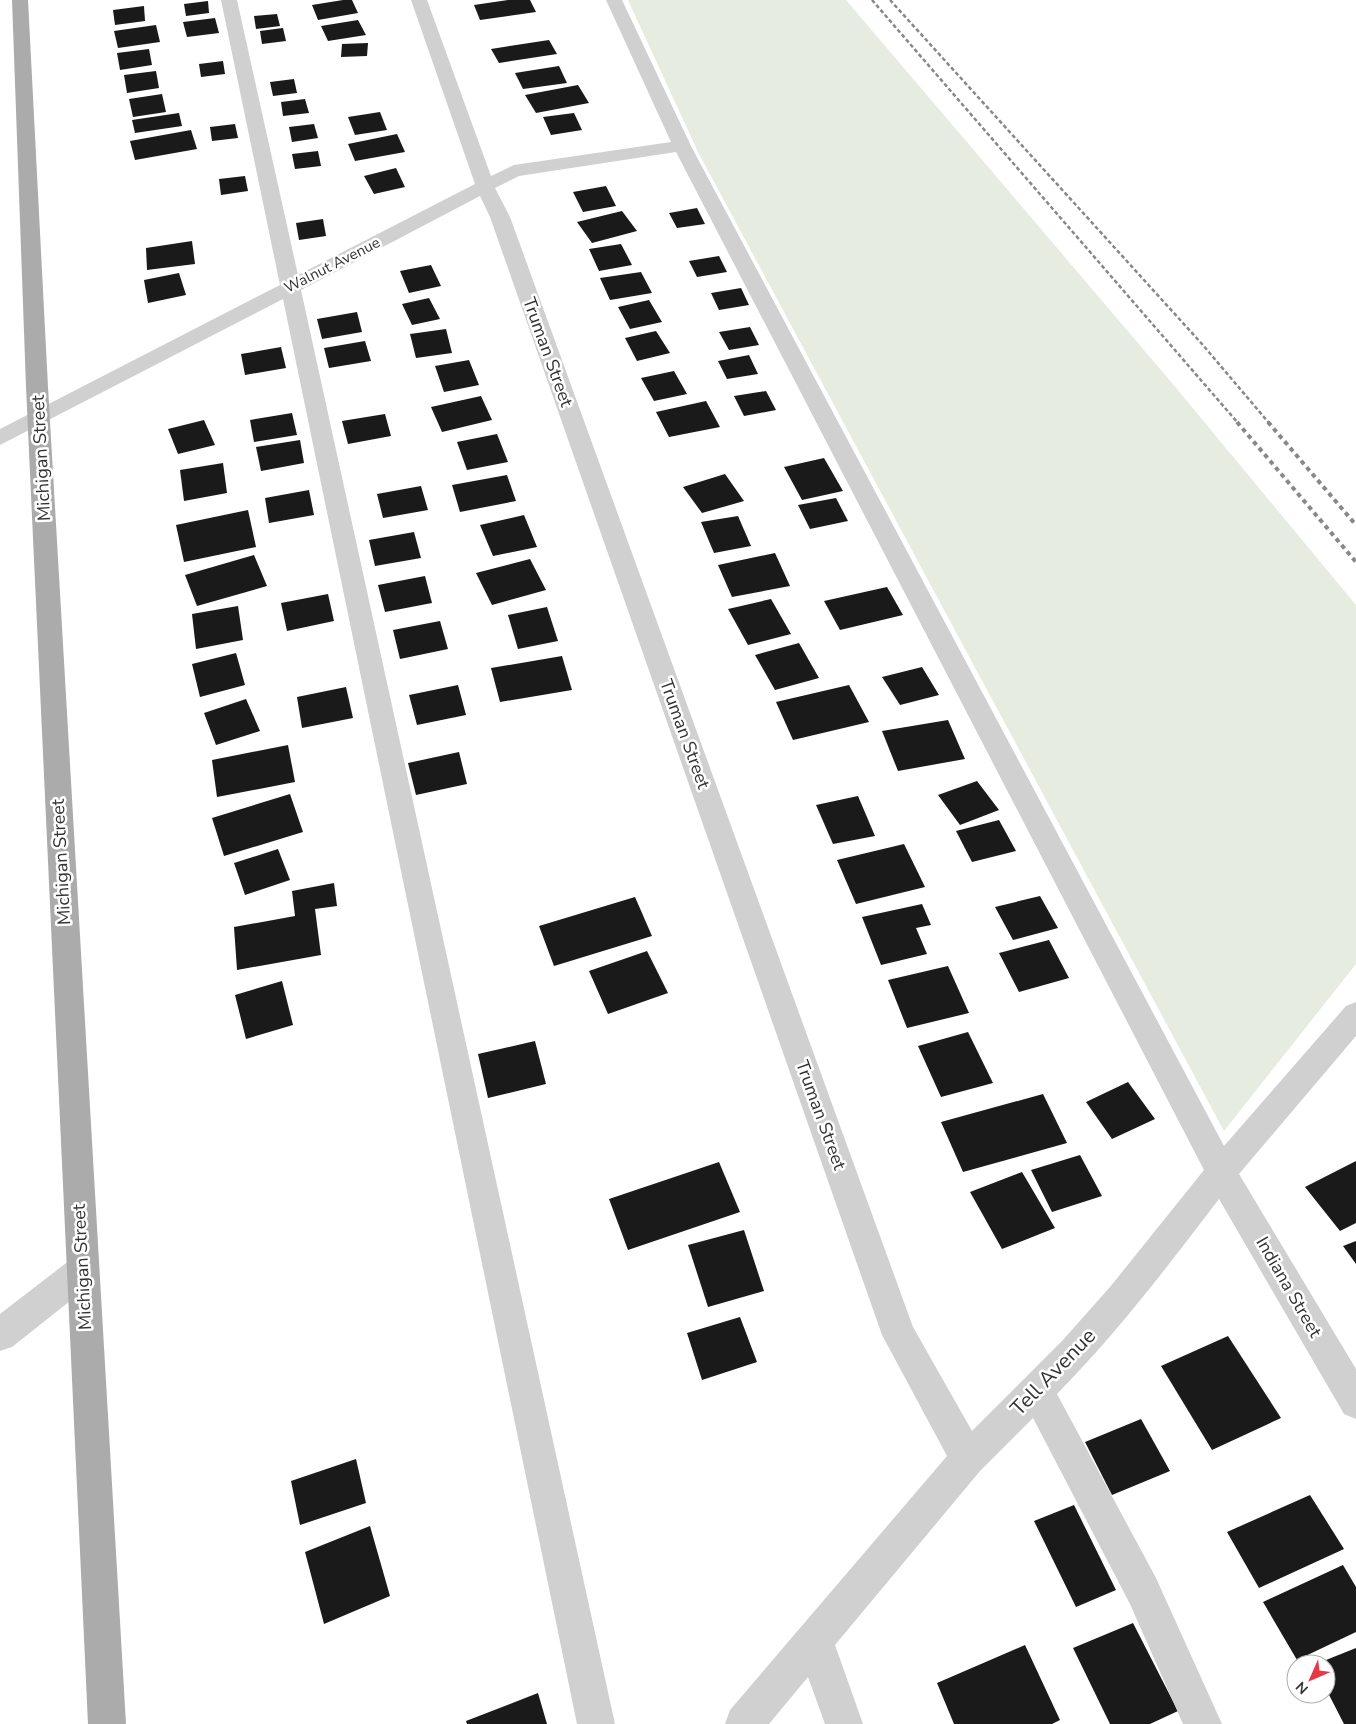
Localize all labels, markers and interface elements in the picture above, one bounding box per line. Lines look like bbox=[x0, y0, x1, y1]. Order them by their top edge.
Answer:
street label: Walnut Avenue bbox=[281, 232, 383, 298]
street label: Truman Street bbox=[517, 294, 579, 411]
street label: Michigan Street bbox=[26, 394, 56, 522]
street label: Truman Street bbox=[654, 676, 716, 793]
street label: Michigan Street bbox=[46, 798, 76, 926]
street label: Truman Street bbox=[790, 1057, 852, 1174]
street label: Michigan Street bbox=[67, 1203, 97, 1331]
street label: Indiana Street bbox=[1250, 1232, 1328, 1342]
street label: Tell Avenue bbox=[1004, 1322, 1102, 1422]
north arrow bbox=[1286, 1654, 1336, 1704]
text: N bbox=[1292, 1677, 1313, 1698]

